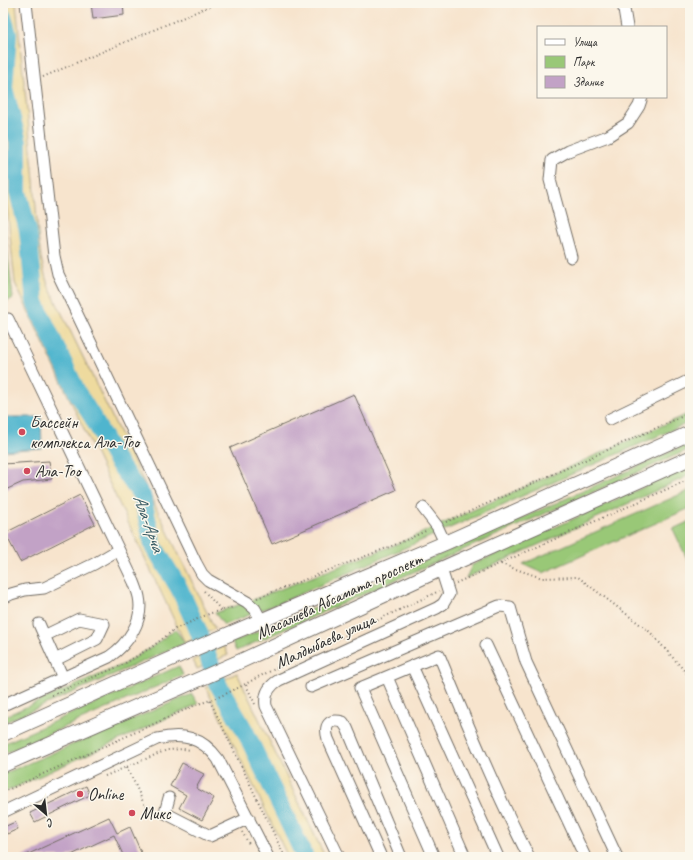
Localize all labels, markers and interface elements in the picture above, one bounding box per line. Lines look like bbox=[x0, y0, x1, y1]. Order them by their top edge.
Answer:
legend bbox=[537, 26, 667, 98]
text: Улица bbox=[573, 34, 598, 50]
text: Парк bbox=[573, 54, 596, 70]
text: Здание bbox=[573, 74, 604, 90]
place label: Бассейн комплекса Ала-Тоо bbox=[30, 412, 141, 453]
marker: Бассейн комплекса Ала-Тоо bbox=[17, 427, 27, 437]
place label: Ала-Тоо bbox=[35, 461, 82, 482]
marker: Ала-Тоо bbox=[22, 466, 32, 476]
water label: Ала-Арча bbox=[128, 491, 170, 557]
street label: Масалиева Абсамата проспект bbox=[253, 548, 427, 644]
street label: Малдыбаева улица bbox=[272, 608, 380, 673]
place label: Online bbox=[88, 784, 125, 805]
marker: Online bbox=[75, 789, 85, 799]
north arrow bbox=[26, 794, 66, 834]
place label: Микс bbox=[140, 803, 172, 824]
marker: Микс bbox=[127, 808, 137, 818]
text: С bbox=[44, 815, 56, 831]

